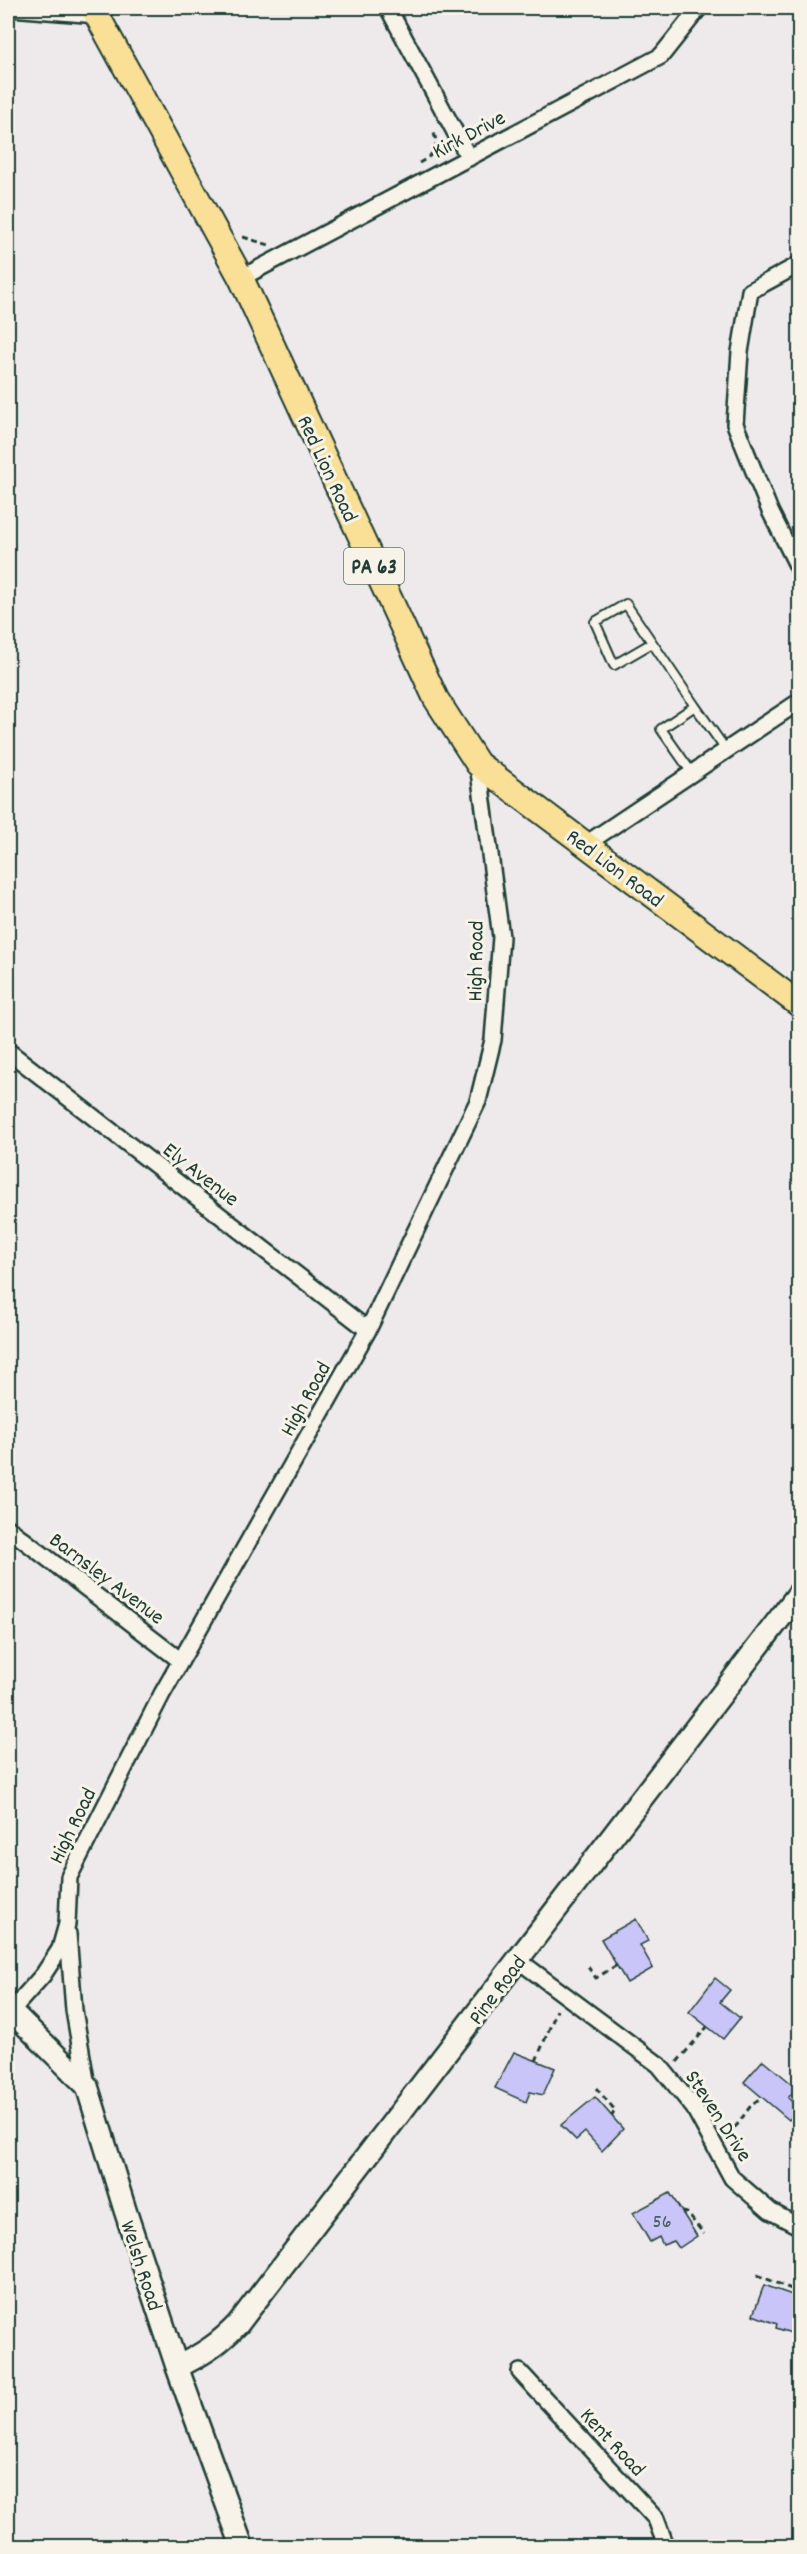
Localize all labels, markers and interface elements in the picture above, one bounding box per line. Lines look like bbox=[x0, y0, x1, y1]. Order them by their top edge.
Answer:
street label: Kirk Drive bbox=[428, 104, 512, 168]
street label: Red Lion Road bbox=[287, 411, 364, 528]
road number: PA 63 bbox=[344, 548, 404, 584]
street label: Red Lion Road bbox=[559, 823, 669, 917]
street label: High Road bbox=[461, 920, 494, 1002]
street label: Ely Avenue bbox=[155, 1136, 245, 1215]
street label: High Road bbox=[274, 1357, 340, 1443]
street label: Barnsley Avenue bbox=[42, 1526, 170, 1634]
street label: High Road bbox=[42, 1783, 106, 1870]
street label: Pine Road bbox=[462, 1950, 535, 2032]
street label: Steven Drive bbox=[676, 2065, 758, 2169]
house number: 56 bbox=[652, 2209, 672, 2237]
street label: Welsh Road bbox=[111, 2217, 169, 2315]
street label: Kent Road bbox=[571, 2402, 652, 2485]

